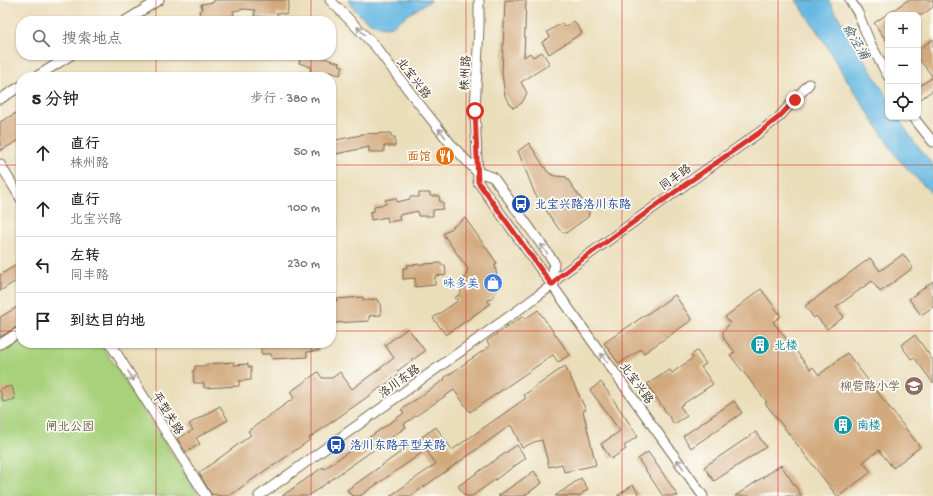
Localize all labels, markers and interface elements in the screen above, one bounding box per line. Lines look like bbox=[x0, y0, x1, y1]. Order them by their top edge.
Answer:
map controls bbox=[885, 12, 921, 120]
button: + bbox=[885, 12, 921, 48]
search box bbox=[16, 16, 336, 60]
water label: 俞泾浦 bbox=[838, 21, 873, 65]
one-way arrow bbox=[356, 26, 366, 36]
icon: search bbox=[30, 27, 52, 49]
text: 搜索地点 bbox=[62, 31, 122, 49]
button: − bbox=[885, 48, 921, 84]
street label: 北宝兴路 bbox=[392, 55, 433, 103]
street label: 株州路 bbox=[458, 55, 475, 91]
button: locate bbox=[885, 84, 921, 120]
text: 5 分钟 bbox=[32, 91, 79, 111]
route end bbox=[786, 91, 804, 109]
text: 步行 · 380 m bbox=[250, 92, 320, 107]
route start bbox=[466, 102, 484, 120]
one-way arrow bbox=[437, 127, 446, 138]
text: 直行 bbox=[70, 136, 100, 154]
icon: ahead bbox=[32, 142, 54, 164]
text: 50 m bbox=[293, 145, 320, 160]
restaurant icon: 面馆 bbox=[434, 145, 456, 167]
place label: 面馆 bbox=[407, 150, 431, 165]
text: 株州路 bbox=[70, 157, 109, 172]
street label: 同丰路 bbox=[657, 162, 695, 195]
text: 直行 bbox=[70, 192, 100, 210]
bus stop icon: 北宝兴路洛川东路 bbox=[510, 193, 532, 215]
icon: ahead bbox=[32, 198, 54, 220]
place label: 北宝兴路洛川东路 bbox=[535, 198, 631, 213]
text: 100 m bbox=[288, 201, 320, 216]
text: 北宝兴路 bbox=[70, 213, 122, 228]
one-way arrow bbox=[540, 243, 548, 254]
text: 左转 bbox=[70, 248, 100, 266]
icon: left bbox=[32, 254, 54, 276]
text: 230 m bbox=[287, 257, 320, 272]
text: 同丰路 bbox=[70, 269, 109, 284]
shop icon: 味多美 bbox=[482, 272, 504, 294]
place label: 味多美 bbox=[443, 277, 479, 292]
icon: arrive bbox=[32, 310, 54, 332]
text: 到达目的地 bbox=[70, 313, 145, 331]
building icon: 北楼 bbox=[749, 334, 771, 356]
place label: 北楼 bbox=[774, 339, 798, 354]
one-way arrow bbox=[600, 353, 608, 364]
street label: 北宝兴路 bbox=[616, 360, 656, 408]
street label: 洛川东路 bbox=[376, 362, 424, 402]
one-way arrow bbox=[127, 370, 135, 381]
school or university icon: 柳营路小学 bbox=[903, 375, 925, 397]
place label: 柳营路小学 bbox=[840, 380, 900, 395]
street label: 平型关路 bbox=[148, 389, 186, 438]
building icon: 南楼 bbox=[832, 414, 854, 436]
place label: 南楼 bbox=[857, 419, 881, 434]
park label: 闸北公园 bbox=[46, 420, 94, 435]
bus stop icon: 洛川东路平型关路 bbox=[325, 434, 347, 456]
place label: 洛川东路平型关路 bbox=[350, 439, 446, 454]
one-way arrow bbox=[676, 459, 684, 470]

